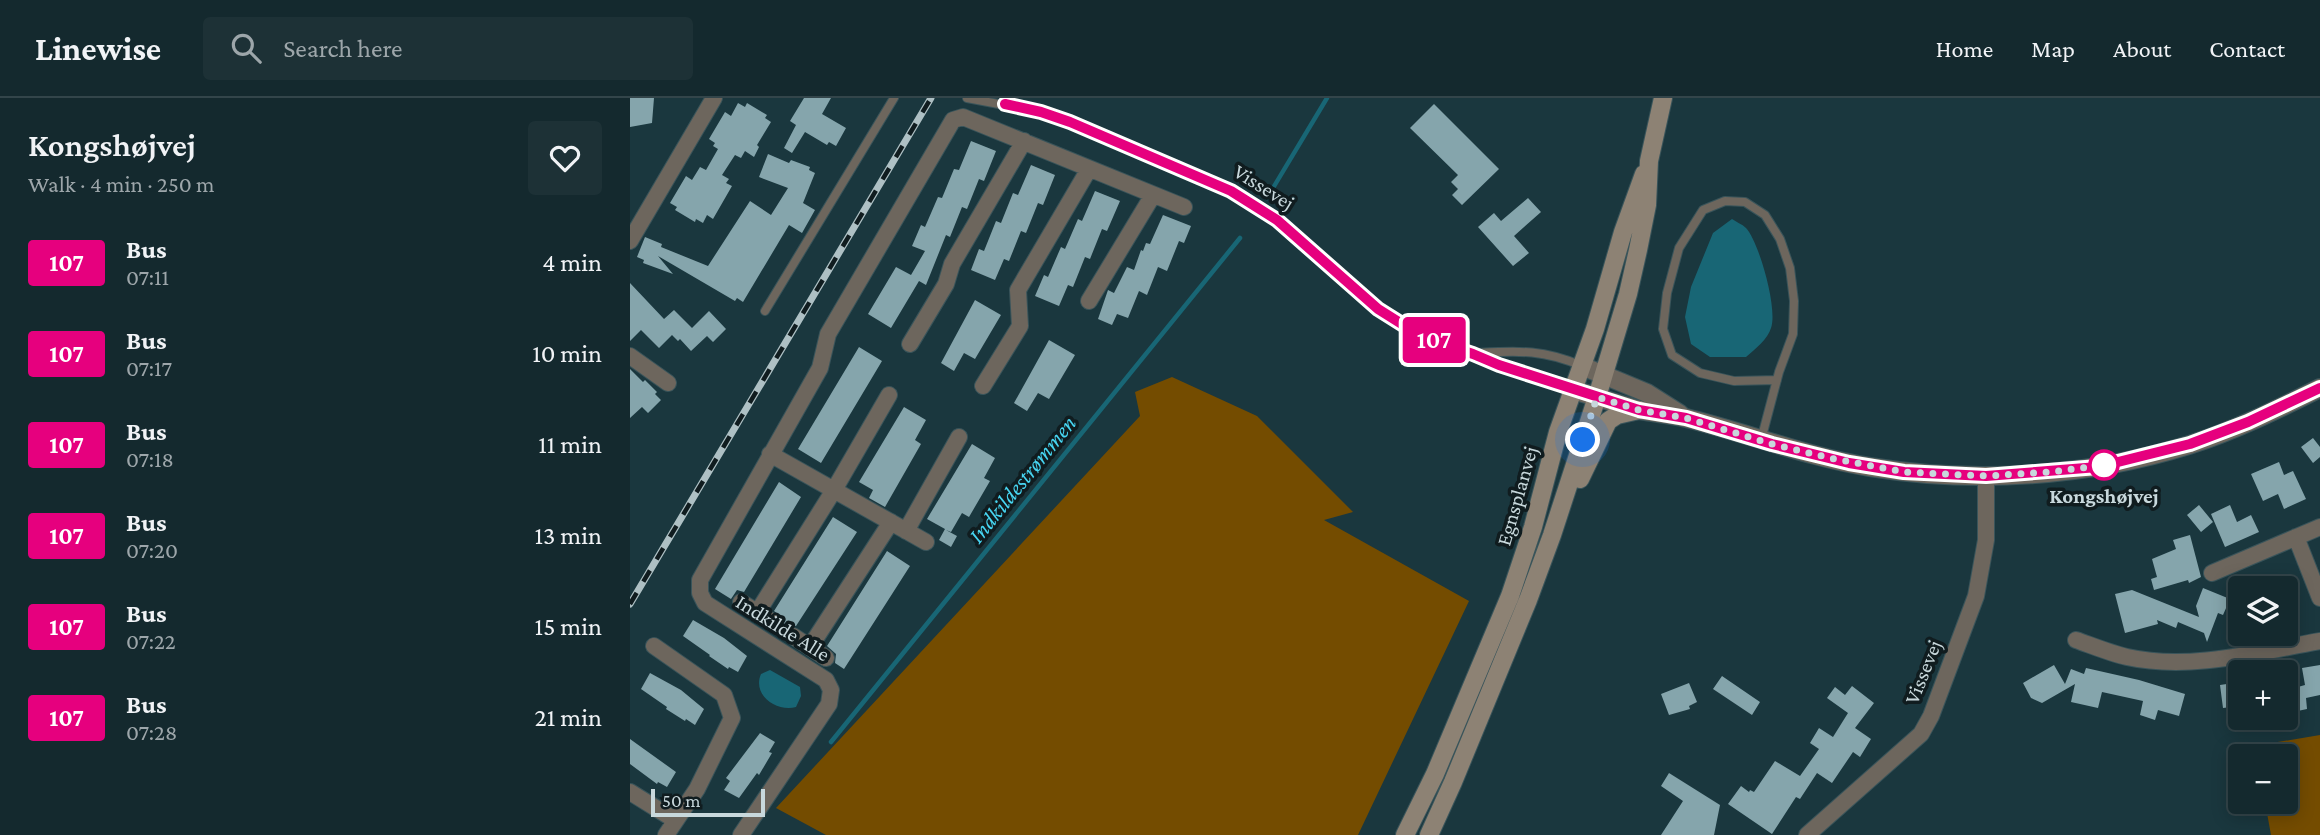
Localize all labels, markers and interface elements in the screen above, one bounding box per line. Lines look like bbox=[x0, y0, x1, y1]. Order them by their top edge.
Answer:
search box bbox=[203, 17, 693, 80]
icon: search bbox=[227, 29, 265, 67]
text: Linewise bbox=[35, 30, 161, 67]
text: Search here bbox=[283, 34, 403, 63]
text: Home bbox=[1936, 35, 1993, 62]
text: Map bbox=[2031, 35, 2075, 62]
text: About bbox=[2113, 35, 2171, 62]
text: Contact bbox=[2209, 35, 2285, 62]
button: heart bbox=[528, 121, 602, 195]
text: Kongshøjvej bbox=[28, 126, 196, 163]
street label: Vissevej bbox=[1229, 159, 1299, 215]
text: Walk · 4 min · 250 m bbox=[28, 171, 215, 197]
text: Bus bbox=[126, 235, 167, 264]
text: 4 min bbox=[542, 248, 602, 277]
text: 107 bbox=[49, 249, 84, 276]
text: 07:11 bbox=[126, 264, 169, 290]
line badge: 107 bbox=[1394, 317, 1474, 363]
text: Bus bbox=[126, 326, 167, 355]
text: 107 bbox=[1417, 326, 1451, 353]
text: 10 min bbox=[532, 339, 602, 368]
text: 107 bbox=[49, 340, 84, 367]
text: 07:17 bbox=[126, 355, 172, 381]
water label: Indkildestrømmen bbox=[963, 410, 1081, 548]
text: Bus bbox=[126, 417, 167, 446]
your location bbox=[1565, 422, 1600, 457]
text: 11 min bbox=[538, 430, 602, 459]
text: 107 bbox=[49, 431, 84, 458]
street label: Egnsplanvej bbox=[1491, 444, 1543, 548]
text: 07:18 bbox=[126, 446, 174, 472]
marker: Kongshøjvej bbox=[2089, 450, 2119, 480]
place label: Kongshøjvej bbox=[2049, 484, 2159, 508]
text: Bus bbox=[126, 508, 167, 537]
text: 13 min bbox=[534, 521, 602, 550]
text: 107 bbox=[49, 522, 84, 549]
text: 07:20 bbox=[126, 537, 178, 563]
map controls bbox=[2228, 576, 2298, 814]
button: layers bbox=[2228, 576, 2298, 646]
street label: Indkilde Alle bbox=[732, 590, 834, 666]
text: Bus bbox=[126, 599, 167, 628]
text: 15 min bbox=[535, 612, 602, 641]
text: 107 bbox=[49, 613, 84, 640]
text: 07:22 bbox=[126, 628, 176, 654]
street label: Vissevej bbox=[1899, 637, 1947, 707]
button: + bbox=[2228, 660, 2298, 730]
text: Bus bbox=[126, 690, 167, 719]
text: 21 min bbox=[534, 703, 602, 732]
text: 107 bbox=[49, 704, 84, 731]
text: 07:28 bbox=[126, 719, 177, 745]
button: − bbox=[2228, 744, 2298, 814]
scale bar bbox=[651, 786, 765, 818]
text: 50 m bbox=[662, 790, 701, 811]

